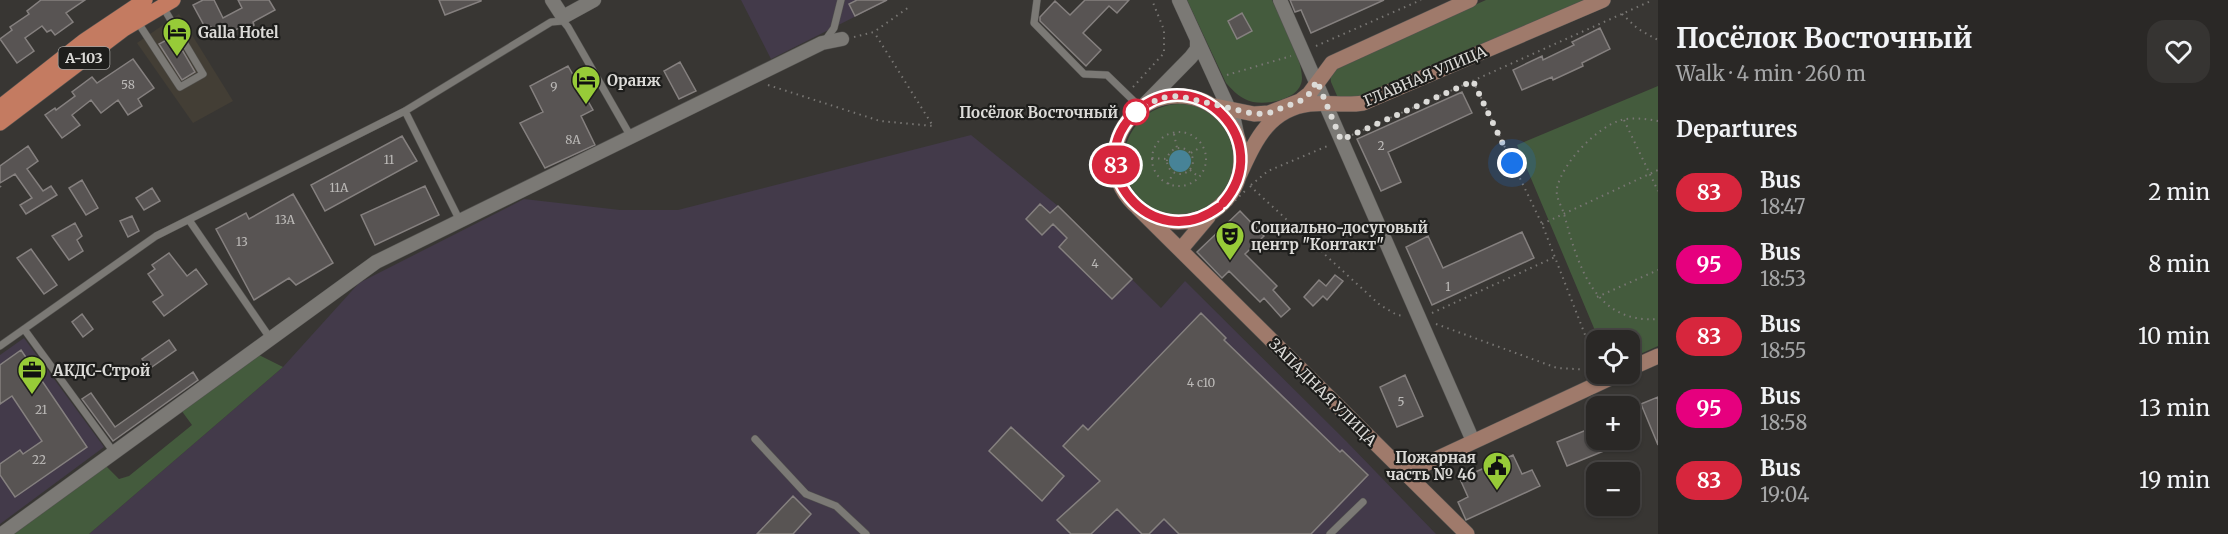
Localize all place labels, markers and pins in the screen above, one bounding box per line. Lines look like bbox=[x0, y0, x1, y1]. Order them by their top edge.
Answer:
hotel icon: Galla Hotel bbox=[161, 16, 193, 58]
place label: Galla Hotel bbox=[198, 23, 279, 42]
hotel icon: Оранж bbox=[570, 64, 602, 106]
place label: Оранж bbox=[607, 71, 662, 90]
marker: Посёлок Восточный bbox=[1123, 99, 1149, 125]
place label: Посёлок Восточный bbox=[959, 103, 1118, 122]
place label: Социально-досуговый центр "Контакт" bbox=[1251, 218, 1428, 254]
theatre icon: Социально-досуговый центр "Контакт" bbox=[1214, 220, 1246, 262]
office icon: АКДС-Строй bbox=[16, 354, 48, 396]
place label: АКДС-Строй bbox=[52, 361, 151, 380]
place label: Пожарная часть № 46 bbox=[1386, 448, 1476, 484]
public building icon: Пожарная часть № 46 bbox=[1481, 450, 1513, 492]

